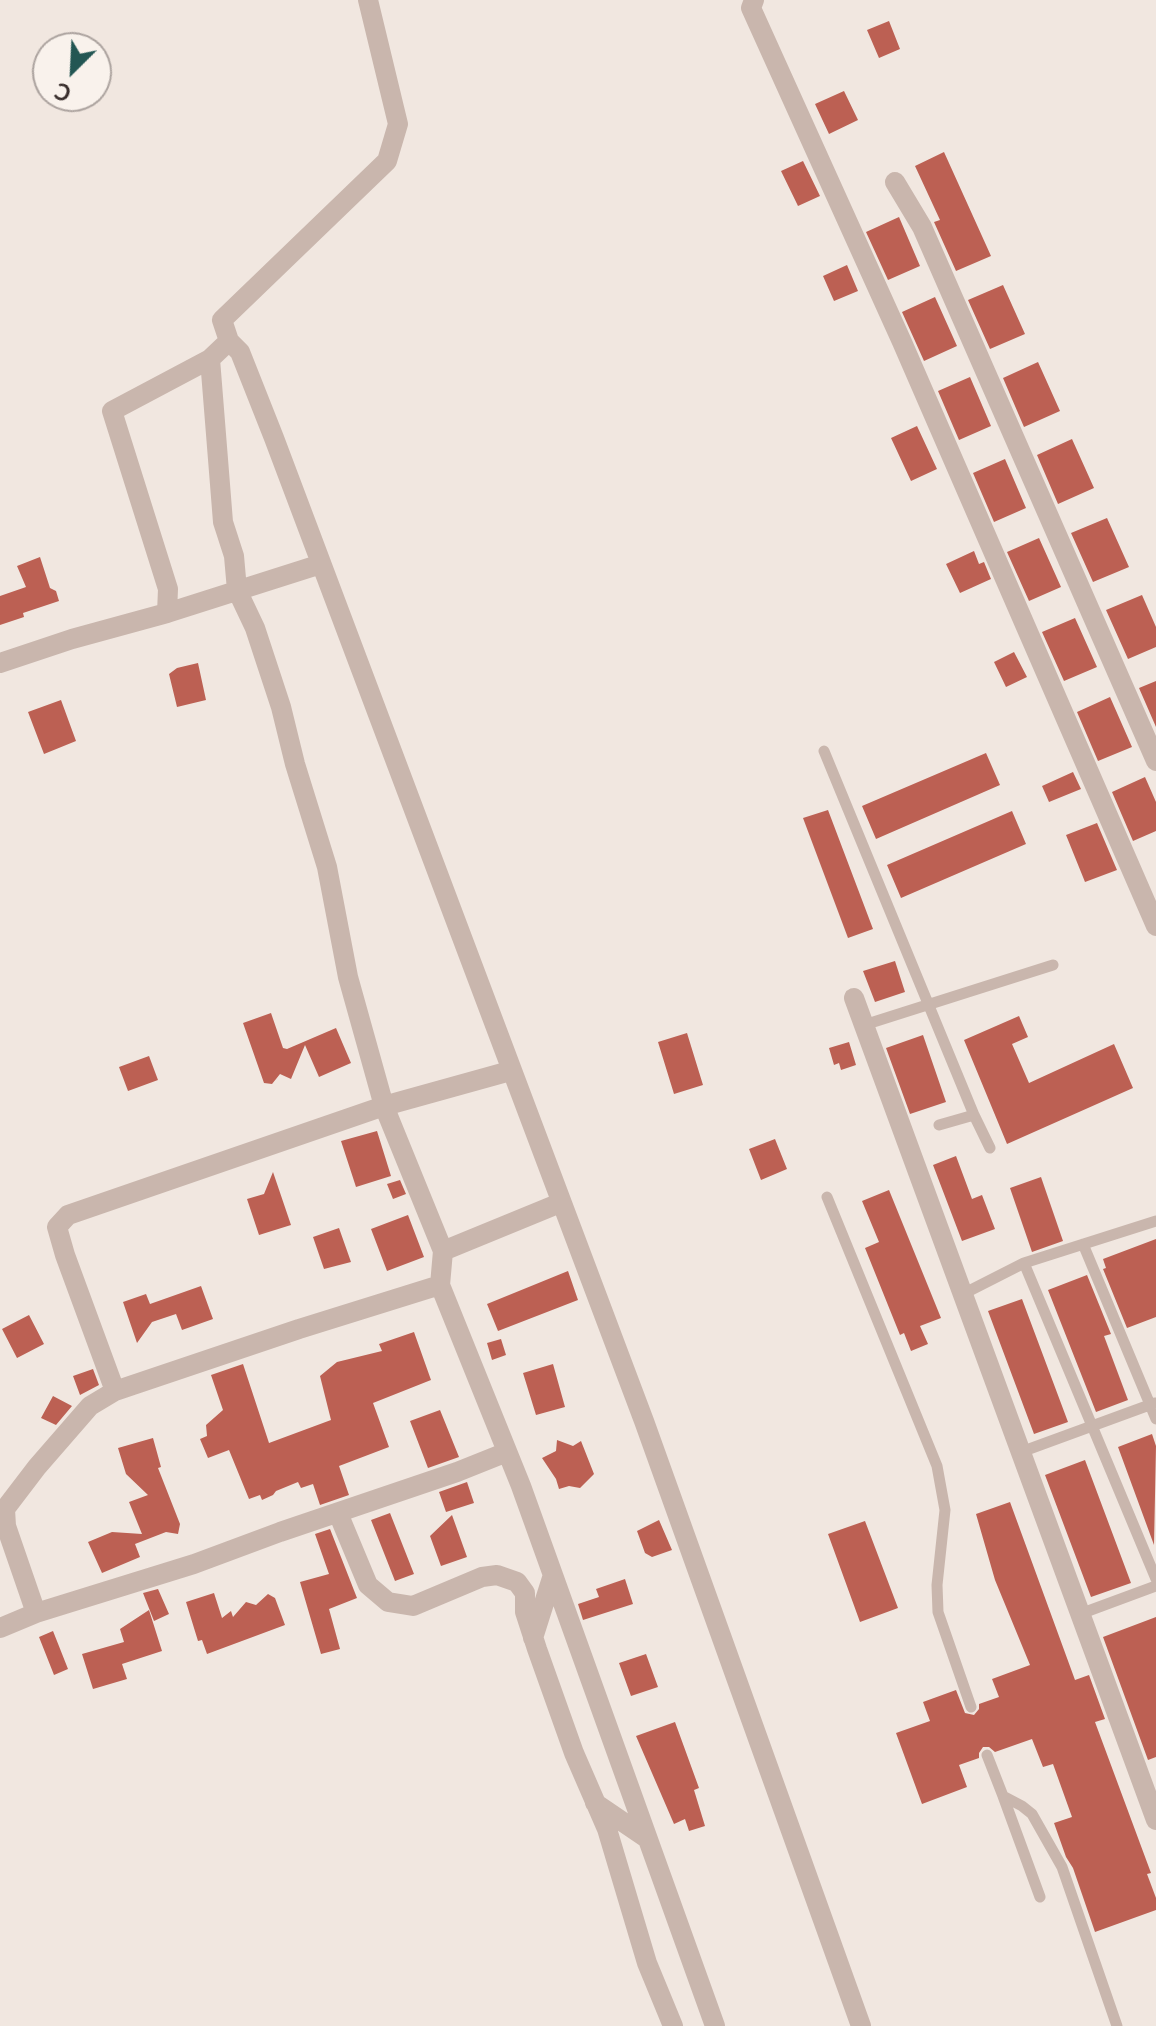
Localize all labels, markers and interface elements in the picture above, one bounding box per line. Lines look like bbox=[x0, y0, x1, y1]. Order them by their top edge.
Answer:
north arrow bbox=[32, 32, 112, 112]
text: С bbox=[51, 77, 75, 108]

